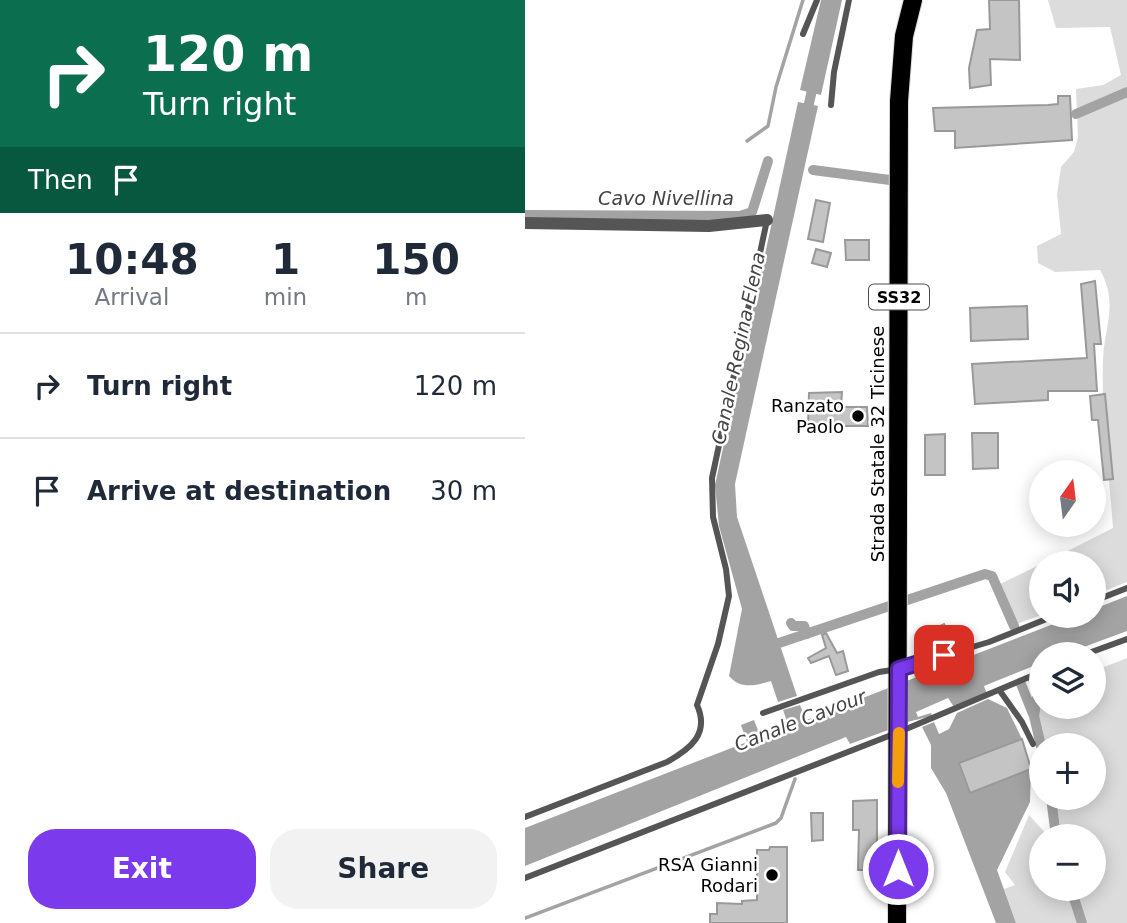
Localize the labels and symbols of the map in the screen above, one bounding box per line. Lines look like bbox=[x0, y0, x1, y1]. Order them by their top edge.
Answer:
water label: Cavo Nivellina bbox=[598, 187, 734, 209]
water label: Canale Regina Elena bbox=[707, 250, 769, 446]
road number: SS32 bbox=[869, 284, 929, 310]
street label: Strada Statale 32 Ticinese bbox=[867, 326, 888, 562]
place label: Ranzato Paolo bbox=[771, 395, 844, 437]
marker: Ranzato Paolo bbox=[850, 408, 866, 424]
north arrow bbox=[1029, 460, 1106, 537]
pin bbox=[914, 625, 974, 685]
water label: Canale Cavour bbox=[731, 684, 870, 755]
position arrow bbox=[861, 832, 935, 906]
place label: RSA Gianni Rodari bbox=[658, 854, 758, 896]
marker: RSA Gianni Rodari bbox=[764, 867, 780, 883]

